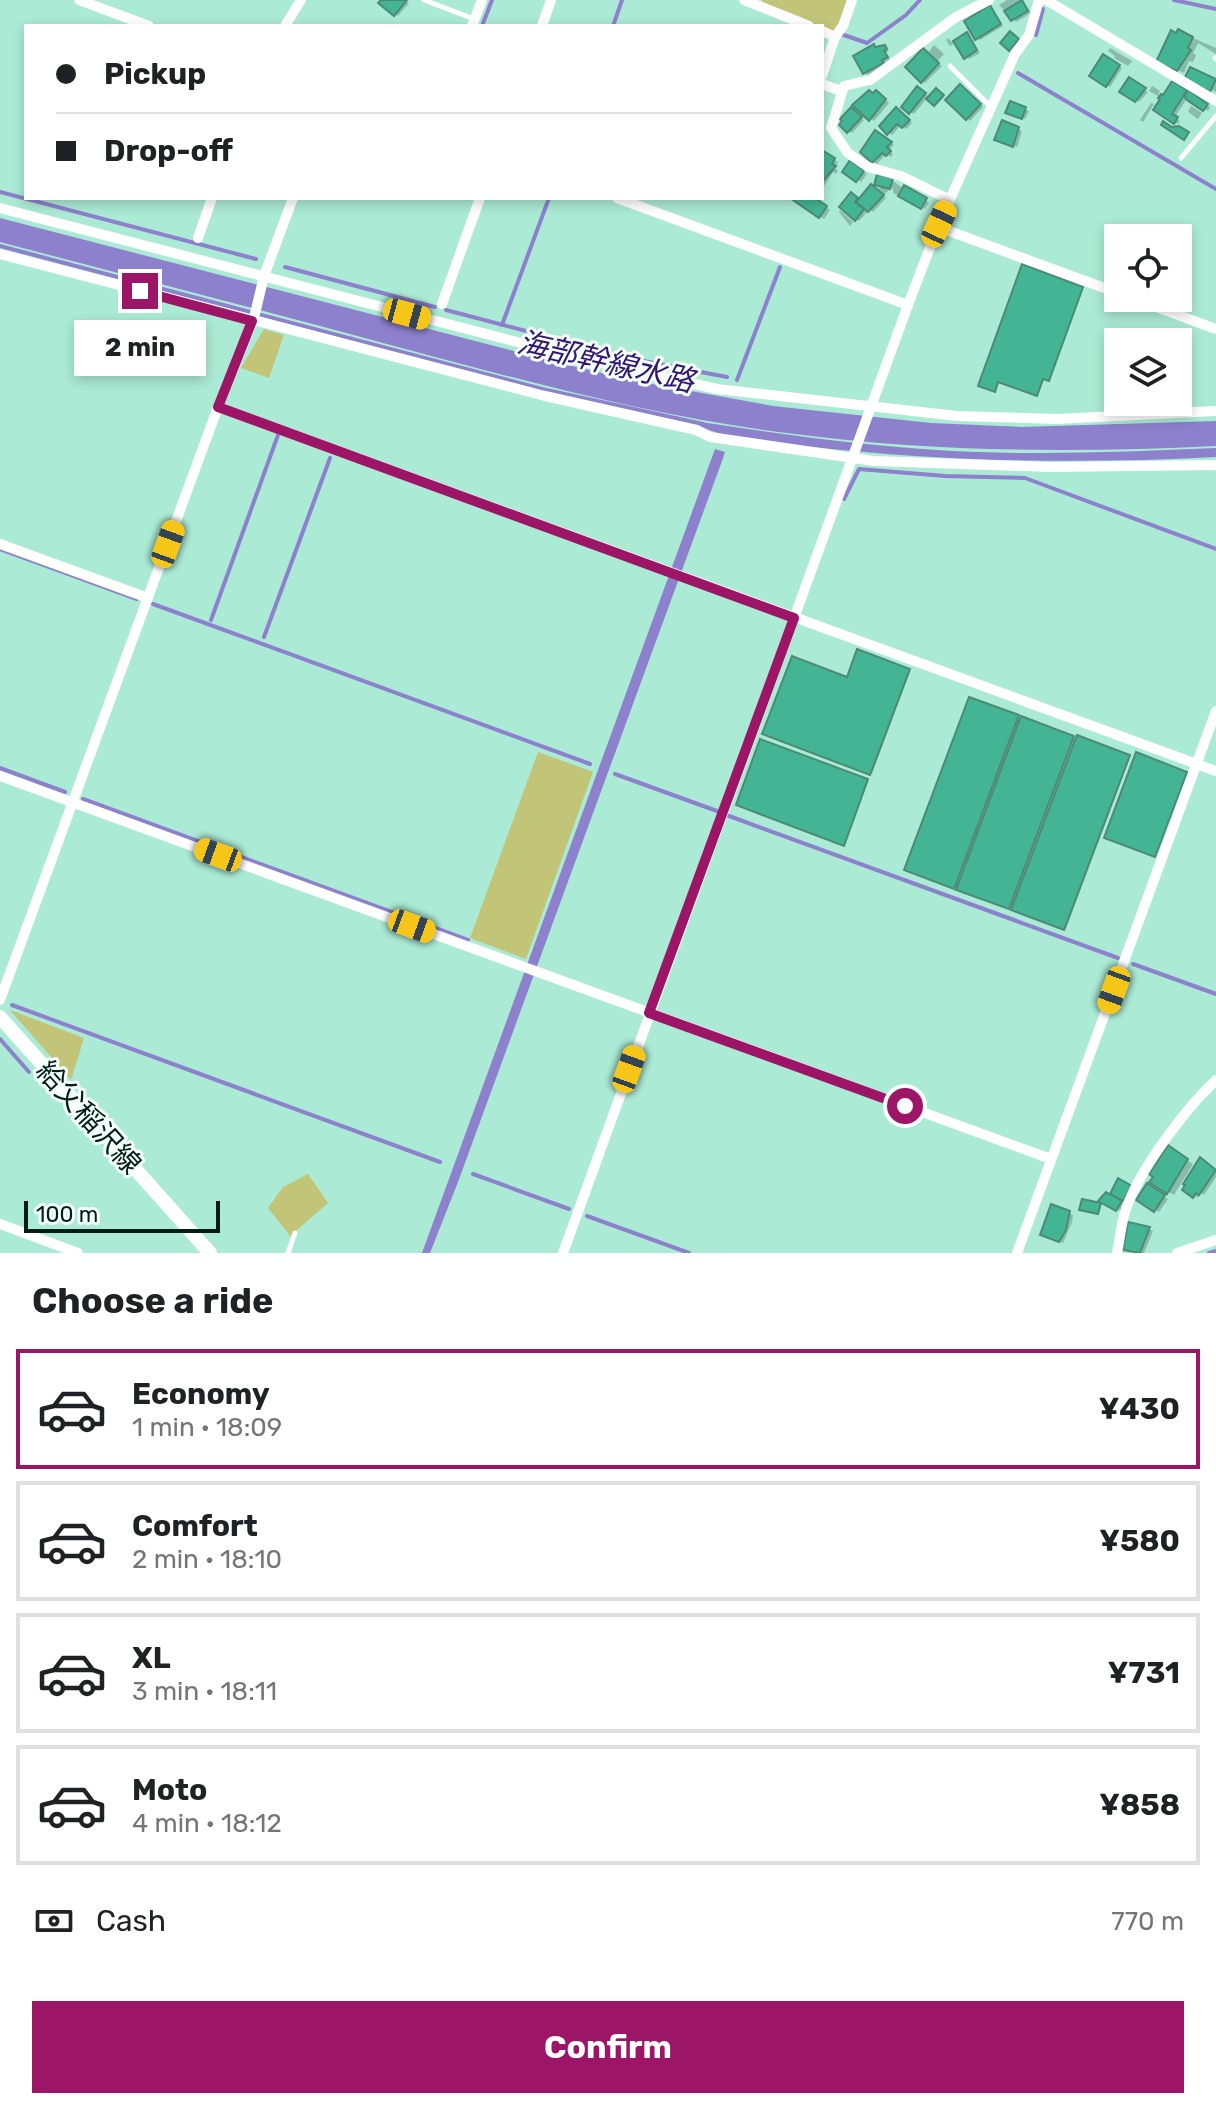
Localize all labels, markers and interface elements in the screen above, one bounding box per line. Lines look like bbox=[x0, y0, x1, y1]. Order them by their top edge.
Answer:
text: Pickup bbox=[104, 56, 206, 92]
text: Drop-off bbox=[104, 133, 233, 169]
car bbox=[918, 197, 960, 251]
map controls bbox=[1104, 224, 1192, 416]
button: locate bbox=[1104, 224, 1192, 312]
route end bbox=[122, 273, 158, 309]
car bbox=[381, 296, 433, 332]
callout: 2 min bbox=[74, 319, 206, 375]
water label: 海部幹線水路 bbox=[514, 324, 701, 400]
button: layers bbox=[1104, 328, 1192, 416]
text: 2 min bbox=[105, 332, 175, 363]
car bbox=[149, 517, 187, 571]
car bbox=[191, 836, 245, 874]
car bbox=[385, 907, 439, 945]
car bbox=[1095, 963, 1133, 1017]
car bbox=[610, 1042, 648, 1096]
street label: 給父稲沢線 bbox=[30, 1054, 148, 1180]
route start bbox=[887, 1088, 923, 1124]
scale bar bbox=[24, 1197, 220, 1233]
text: 100 m bbox=[36, 1201, 98, 1228]
text: Choose a ride bbox=[32, 1279, 273, 1322]
icon: car bbox=[36, 1373, 108, 1445]
text: Economy bbox=[132, 1376, 270, 1412]
text: ¥430 bbox=[1099, 1391, 1180, 1427]
text: 1 min · 18:09 bbox=[132, 1412, 282, 1443]
icon: car bbox=[36, 1505, 108, 1577]
text: Comfort bbox=[132, 1508, 258, 1544]
text: ¥580 bbox=[1099, 1523, 1180, 1559]
text: 2 min · 18:10 bbox=[132, 1544, 282, 1575]
icon: car bbox=[36, 1637, 108, 1709]
text: XL bbox=[132, 1640, 171, 1676]
text: ¥731 bbox=[1108, 1655, 1180, 1691]
text: 3 min · 18:11 bbox=[132, 1676, 277, 1707]
icon: car bbox=[36, 1769, 108, 1841]
text: Moto bbox=[132, 1772, 207, 1808]
text: ¥858 bbox=[1099, 1787, 1180, 1823]
text: 4 min · 18:12 bbox=[132, 1808, 282, 1839]
icon: cash bbox=[32, 1899, 76, 1943]
text: Cash bbox=[96, 1903, 166, 1939]
text: 770 m bbox=[1111, 1906, 1184, 1937]
button: Confirm bbox=[32, 2001, 1184, 2093]

